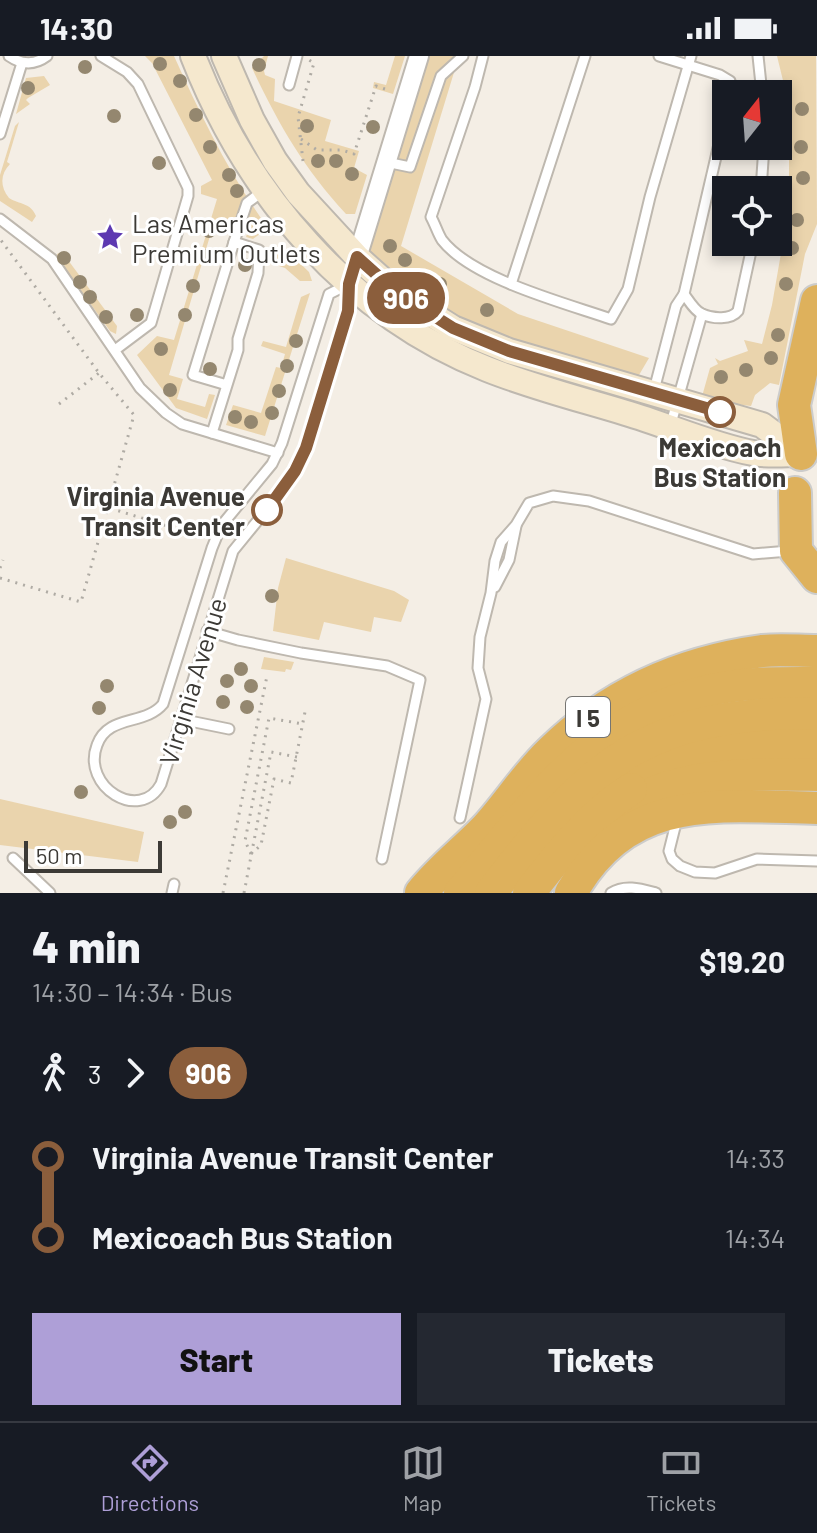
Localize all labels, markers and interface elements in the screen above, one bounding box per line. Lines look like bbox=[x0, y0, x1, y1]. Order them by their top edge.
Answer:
text: 14:30 bbox=[40, 10, 113, 46]
north arrow bbox=[712, 80, 792, 160]
map controls bbox=[712, 80, 792, 256]
button: locate bbox=[712, 176, 792, 256]
place label: Las Americas Premium Outlets bbox=[132, 207, 321, 268]
place icon: Las Americas Premium Outlets bbox=[95, 222, 125, 252]
line badge: 906 bbox=[360, 272, 452, 324]
text: 906 bbox=[383, 281, 429, 315]
marker: Mexicoach Bus Station bbox=[705, 397, 735, 427]
place label: Mexicoach Bus Station bbox=[654, 431, 786, 492]
place label: Virginia Avenue Transit Center bbox=[66, 480, 245, 541]
marker: Virginia Avenue Transit Center bbox=[252, 495, 282, 525]
street label: Virginia Avenue bbox=[152, 594, 232, 768]
road number: I 5 bbox=[566, 697, 610, 737]
scale bar bbox=[24, 837, 162, 873]
text: 50 m bbox=[36, 842, 82, 868]
text: 4 min bbox=[32, 919, 141, 972]
text: $19.20 bbox=[699, 943, 785, 979]
text: 14:30 – 14:34 · Bus bbox=[32, 976, 233, 1007]
icon: walk bbox=[32, 1051, 76, 1095]
icon: forward bbox=[113, 1051, 157, 1095]
text: 906 bbox=[185, 1056, 231, 1090]
text: 3 bbox=[88, 1058, 101, 1089]
text: Virginia Avenue Transit Center bbox=[92, 1139, 494, 1175]
text: 14:33 bbox=[726, 1142, 785, 1173]
text: Mexicoach Bus Station bbox=[92, 1219, 393, 1255]
text: 14:34 bbox=[725, 1222, 785, 1253]
button: Start bbox=[32, 1313, 401, 1405]
button: Tickets bbox=[417, 1313, 785, 1405]
tab: Directions bbox=[101, 1441, 199, 1515]
tab: Map bbox=[401, 1441, 445, 1515]
tab: Tickets bbox=[646, 1441, 716, 1515]

